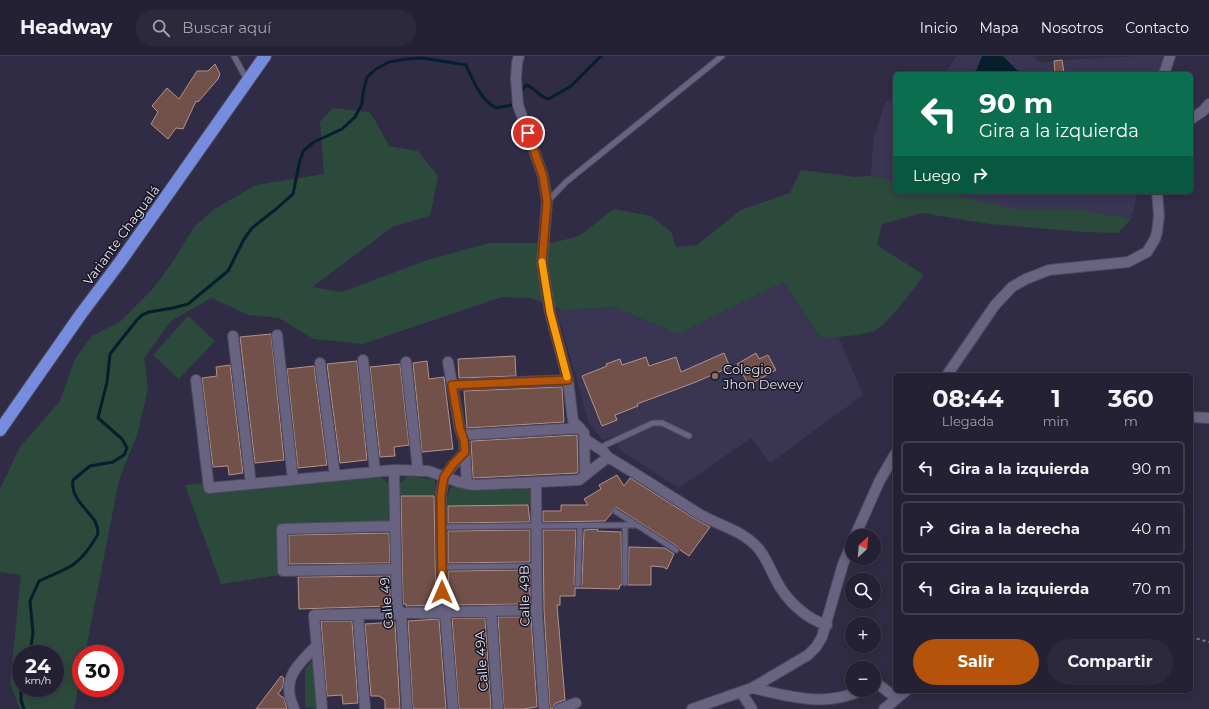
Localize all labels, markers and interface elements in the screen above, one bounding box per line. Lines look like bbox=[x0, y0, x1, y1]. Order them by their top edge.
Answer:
search box bbox=[136, 10, 416, 46]
text: Headway bbox=[20, 16, 112, 39]
icon: search bbox=[150, 17, 172, 39]
text: Buscar aquí bbox=[182, 18, 271, 37]
text: Inicio bbox=[920, 19, 957, 37]
text: Mapa bbox=[979, 19, 1019, 37]
text: Nosotros bbox=[1041, 19, 1103, 37]
text: Contacto bbox=[1125, 19, 1189, 37]
text: 90 m bbox=[979, 86, 1053, 120]
icon: left bbox=[913, 88, 965, 140]
pin bbox=[511, 116, 545, 150]
text: Gira a la izquierda bbox=[979, 120, 1139, 142]
icon: arrive bbox=[517, 122, 539, 144]
icon: right bbox=[969, 164, 991, 186]
text: Luego bbox=[913, 166, 961, 185]
street label: Variante Chagualá bbox=[79, 182, 163, 288]
place label: Colegio Jhon Dewey bbox=[722, 361, 804, 392]
marker: Colegio Jhon Dewey bbox=[710, 371, 720, 381]
text: 08:44 bbox=[932, 384, 1004, 413]
text: 1 bbox=[1051, 384, 1061, 413]
text: 360 bbox=[1108, 384, 1154, 413]
text: Llegada bbox=[942, 413, 994, 429]
text: min bbox=[1043, 413, 1069, 429]
text: m bbox=[1124, 413, 1138, 429]
icon: left bbox=[915, 457, 937, 479]
text: Gira a la izquierda bbox=[949, 459, 1089, 478]
text: 90 m bbox=[1132, 459, 1171, 478]
icon: right bbox=[915, 517, 937, 539]
text: Gira a la derecha bbox=[949, 519, 1080, 538]
text: 40 m bbox=[1131, 519, 1171, 538]
north arrow bbox=[845, 529, 881, 565]
map controls bbox=[845, 529, 881, 697]
street label: Calle 49B bbox=[515, 565, 533, 627]
position arrow bbox=[421, 571, 463, 613]
button: search bbox=[845, 573, 881, 609]
street label: Calle 49 bbox=[376, 577, 396, 629]
icon: left bbox=[915, 577, 937, 599]
text: Gira a la izquierda bbox=[949, 579, 1089, 598]
text: 70 m bbox=[1133, 579, 1171, 598]
button: + bbox=[845, 617, 881, 653]
street label: Calle 49A bbox=[471, 630, 491, 692]
button: Salir bbox=[913, 639, 1039, 685]
button: Compartir bbox=[1047, 639, 1173, 685]
speed limit sign: 30 bbox=[72, 645, 124, 697]
text: 24 bbox=[25, 654, 51, 678]
button: − bbox=[845, 661, 881, 697]
text: km/h bbox=[25, 674, 51, 687]

